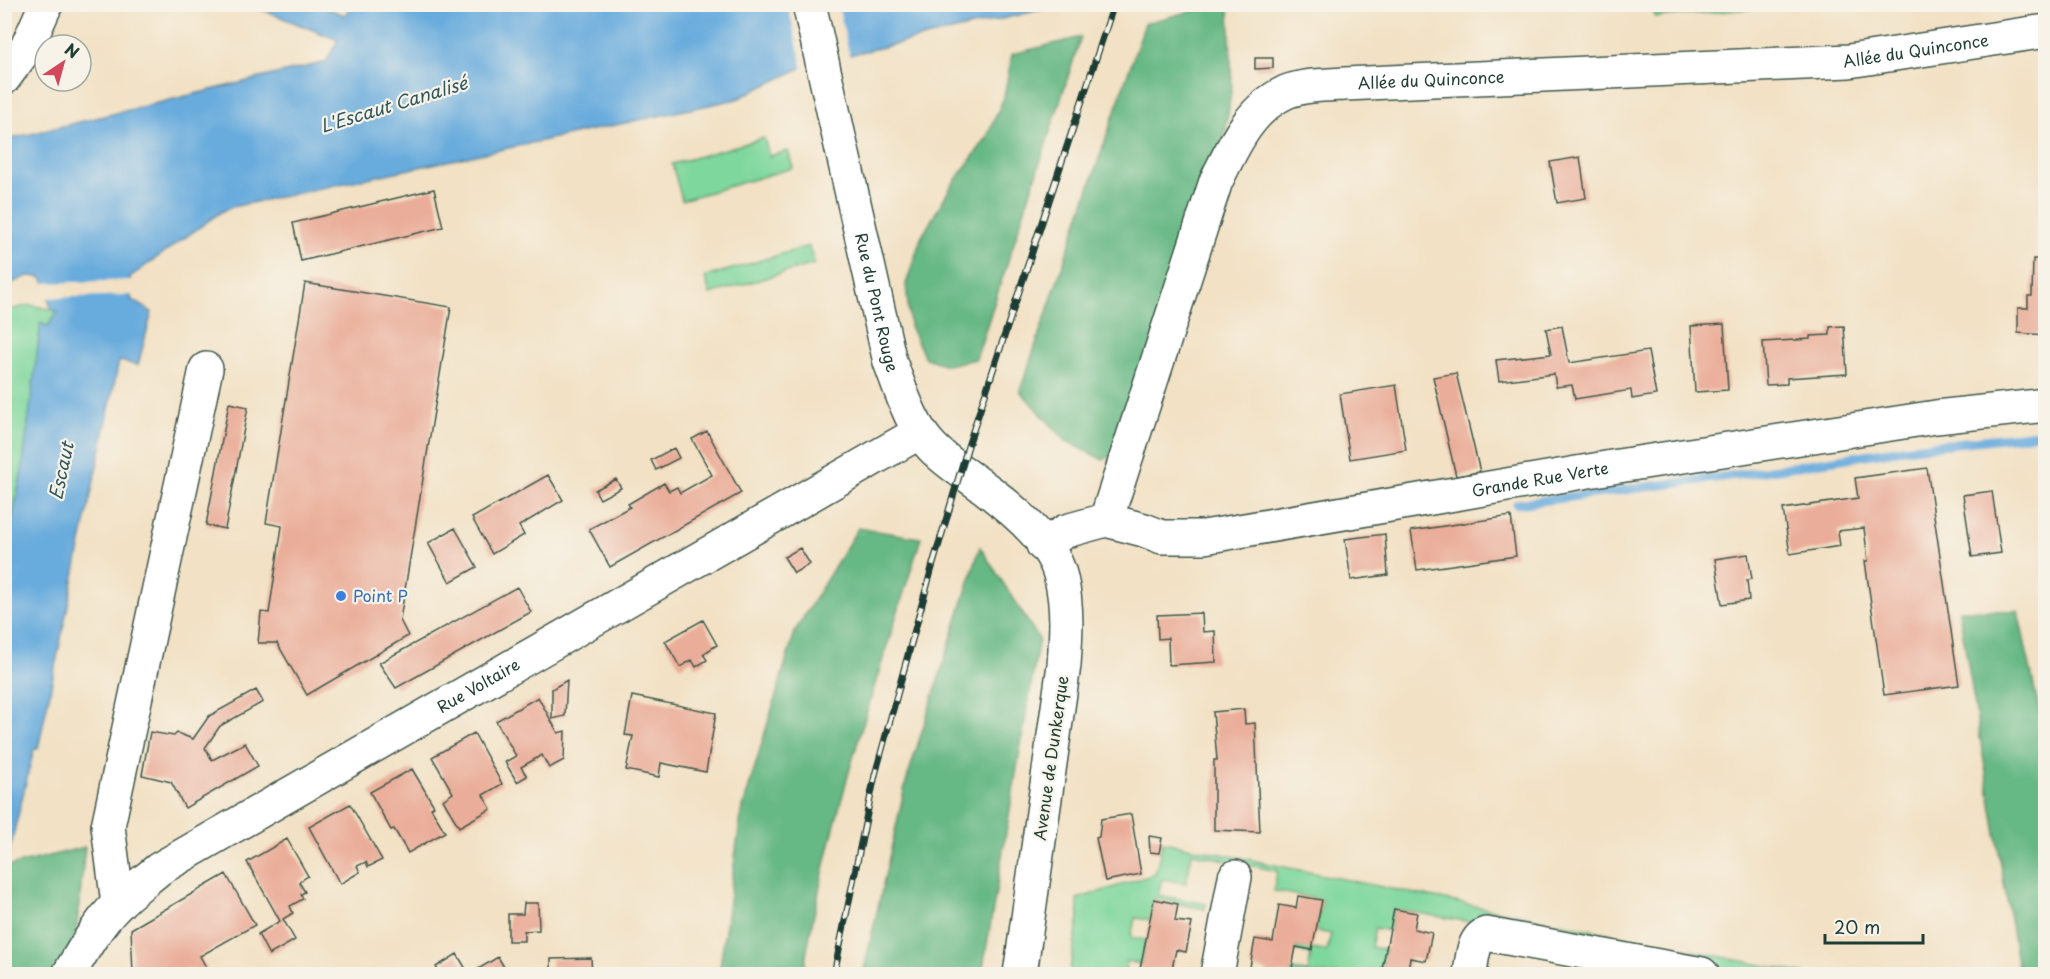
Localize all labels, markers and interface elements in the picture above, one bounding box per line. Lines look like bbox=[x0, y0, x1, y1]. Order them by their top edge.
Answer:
street label: Allée du Quinconce bbox=[1841, 27, 1990, 73]
north arrow bbox=[33, 33, 93, 93]
text: N bbox=[60, 37, 85, 63]
street label: Allée du Quinconce bbox=[1357, 64, 1505, 94]
water label: L'Escaut Canalisé bbox=[317, 68, 473, 139]
street label: Rue du Pont Rouge bbox=[850, 230, 906, 375]
water label: Escaut bbox=[41, 437, 80, 502]
street label: Grande Rue Verte bbox=[1470, 455, 1610, 502]
place label: Point P bbox=[353, 583, 408, 607]
marker: Point P bbox=[334, 589, 348, 603]
street label: Rue Voltaire bbox=[432, 651, 524, 718]
street label: Avenue de Dunkerque bbox=[1027, 674, 1073, 842]
scale bar bbox=[1825, 907, 1922, 945]
text: 20 m bbox=[1834, 913, 1880, 940]

